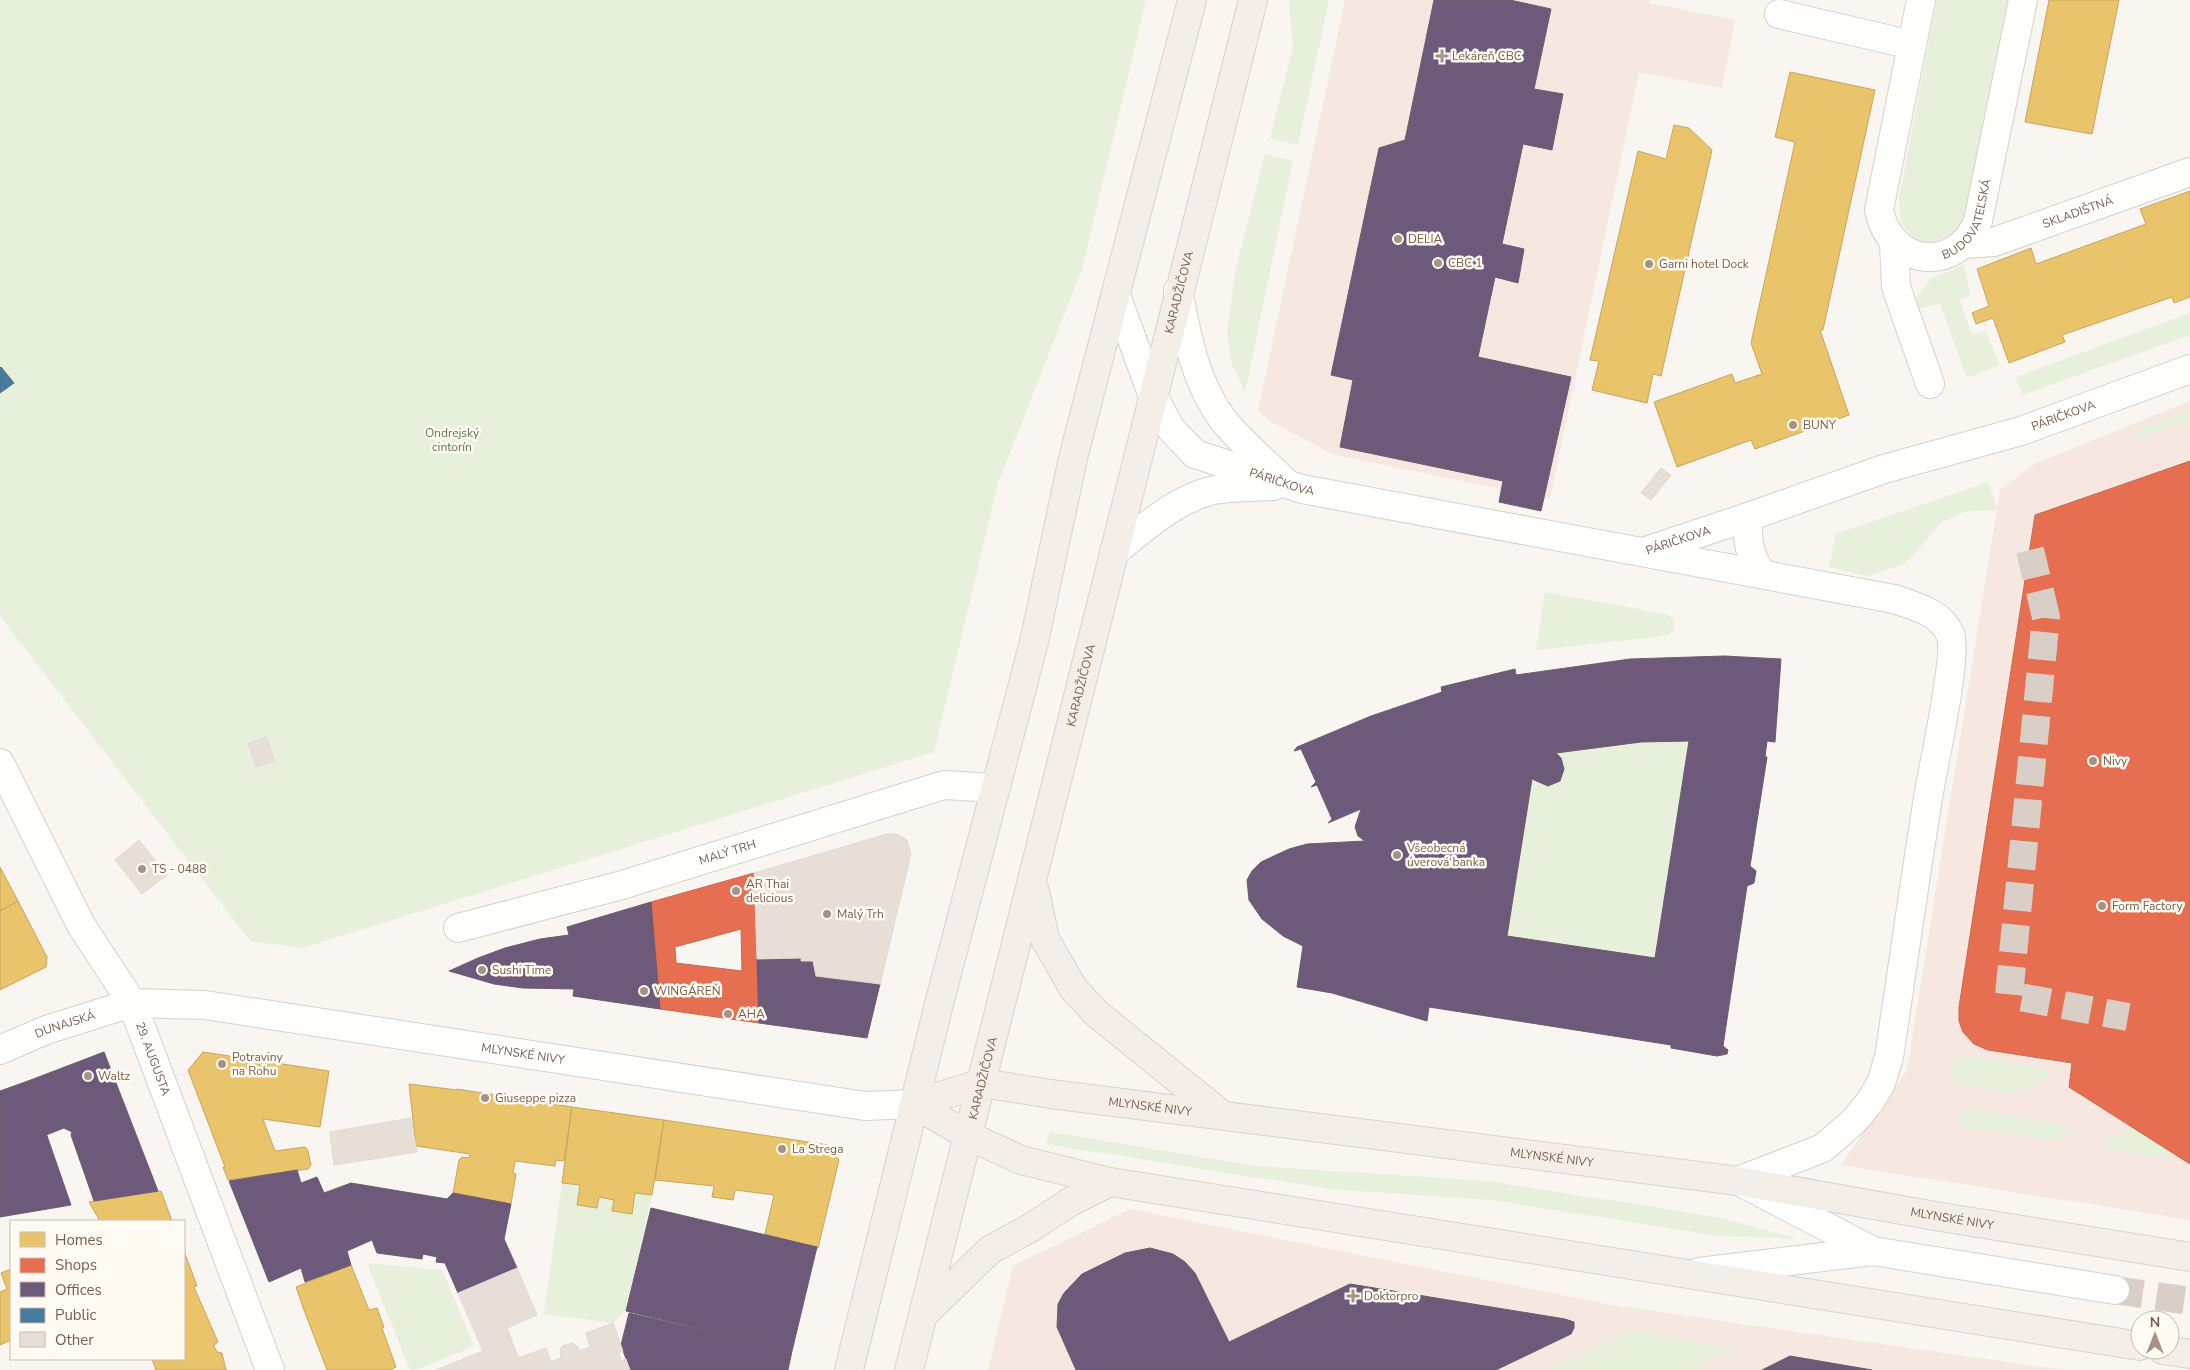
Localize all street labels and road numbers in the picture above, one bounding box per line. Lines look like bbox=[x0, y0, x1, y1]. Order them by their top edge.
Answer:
street label: BUDOVATEĽSKÁ bbox=[1940, 177, 1994, 263]
street label: SKLADIŠTNÁ bbox=[2040, 192, 2116, 232]
street label: KARADŽIČOVA bbox=[1161, 249, 1197, 335]
street label: PÁRIČKOVA bbox=[2029, 396, 2098, 435]
street label: PÁRIČKOVA bbox=[1247, 464, 1316, 499]
street label: PÁRIČKOVA bbox=[1644, 522, 1713, 558]
street label: KARADŽIČOVA bbox=[1063, 642, 1099, 728]
street label: MALÝ TRH bbox=[697, 836, 758, 869]
street label: DUNAJSKÁ bbox=[32, 1007, 97, 1042]
street label: 29. AUGUSTA bbox=[132, 1020, 174, 1098]
street label: KARADŽIČOVA bbox=[965, 1035, 1001, 1121]
street label: MLYNSKÉ NIVY bbox=[480, 1039, 567, 1068]
street label: MLYNSKÉ NIVY bbox=[1107, 1093, 1194, 1120]
street label: MLYNSKÉ NIVY bbox=[1509, 1144, 1596, 1171]
street label: MLYNSKÉ NIVY bbox=[1909, 1204, 1996, 1233]

